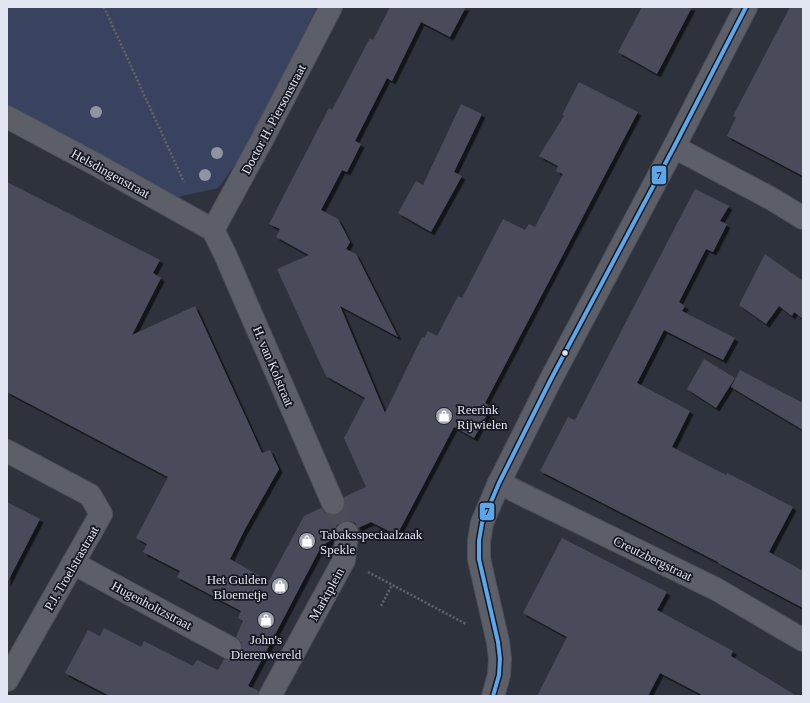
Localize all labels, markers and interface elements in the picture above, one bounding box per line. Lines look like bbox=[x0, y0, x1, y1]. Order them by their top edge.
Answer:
street label: Doctor H. Piersonstraat bbox=[238, 61, 309, 177]
street label: Helsdingenstraat bbox=[69, 146, 153, 201]
line badge: 7 bbox=[651, 165, 667, 185]
text: 7 bbox=[656, 169, 662, 181]
street label: H. van Kolstraat bbox=[250, 324, 297, 409]
unlabelled marker bbox=[560, 348, 570, 358]
place label: Reerink Rijwielen bbox=[457, 402, 508, 432]
shop icon: Reerink Rijwielen bbox=[434, 406, 454, 426]
line badge: 7 bbox=[479, 502, 495, 521]
text: 7 bbox=[484, 505, 490, 517]
street label: P.J. Troelstrastraat bbox=[41, 523, 102, 613]
place label: Tabaksspeciaalzaak Spekle bbox=[320, 527, 423, 557]
shop icon: Tabaksspeciaalzaak Spekle bbox=[297, 531, 317, 551]
street label: Creutzbergstraat bbox=[611, 533, 695, 584]
street label: Marktplein bbox=[306, 565, 347, 623]
place label: Het Gulden Bloemetje bbox=[207, 572, 267, 602]
shop icon: Het Gulden Bloemetje bbox=[270, 576, 290, 596]
street label: Hugenholtzstraat bbox=[109, 578, 195, 633]
shop icon: John's Dierenwereld bbox=[256, 610, 276, 630]
place label: John's Dierenwereld bbox=[231, 632, 302, 662]

